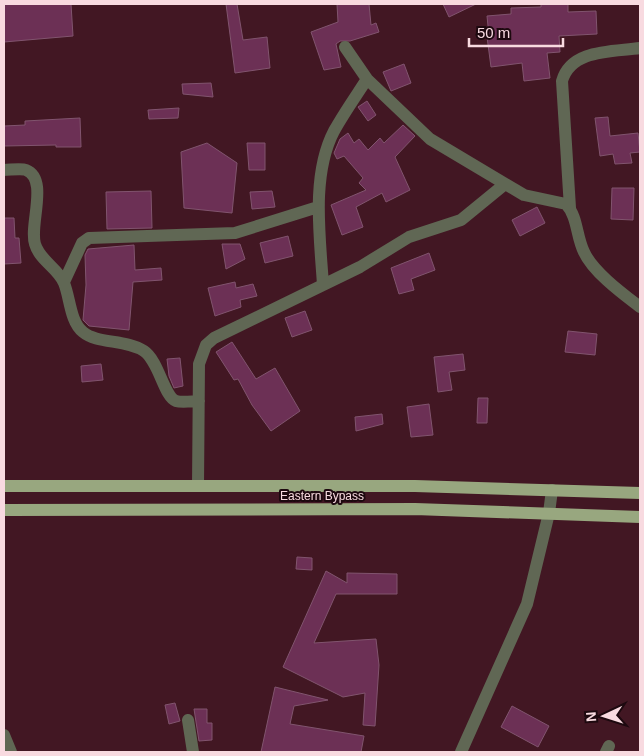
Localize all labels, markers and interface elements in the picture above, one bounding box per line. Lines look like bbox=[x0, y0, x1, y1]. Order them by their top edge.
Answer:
scale bar bbox=[469, 15, 563, 47]
text: 50 m bbox=[477, 24, 510, 41]
street label: Eastern Bypass bbox=[280, 489, 364, 503]
north arrow bbox=[579, 691, 629, 741]
text: N bbox=[583, 711, 599, 723]

